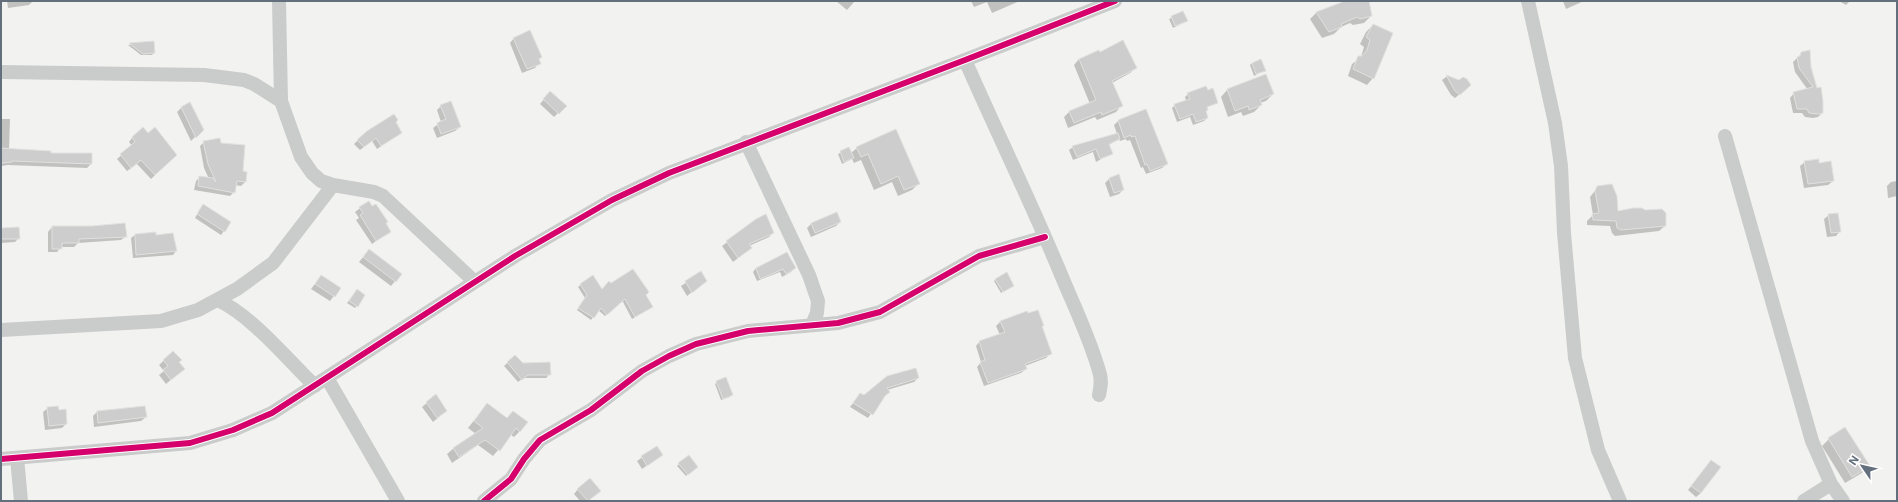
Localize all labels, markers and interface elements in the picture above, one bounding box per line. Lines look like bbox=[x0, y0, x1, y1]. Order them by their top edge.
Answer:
north arrow bbox=[1842, 446, 1882, 486]
text: N bbox=[1846, 453, 1862, 468]

